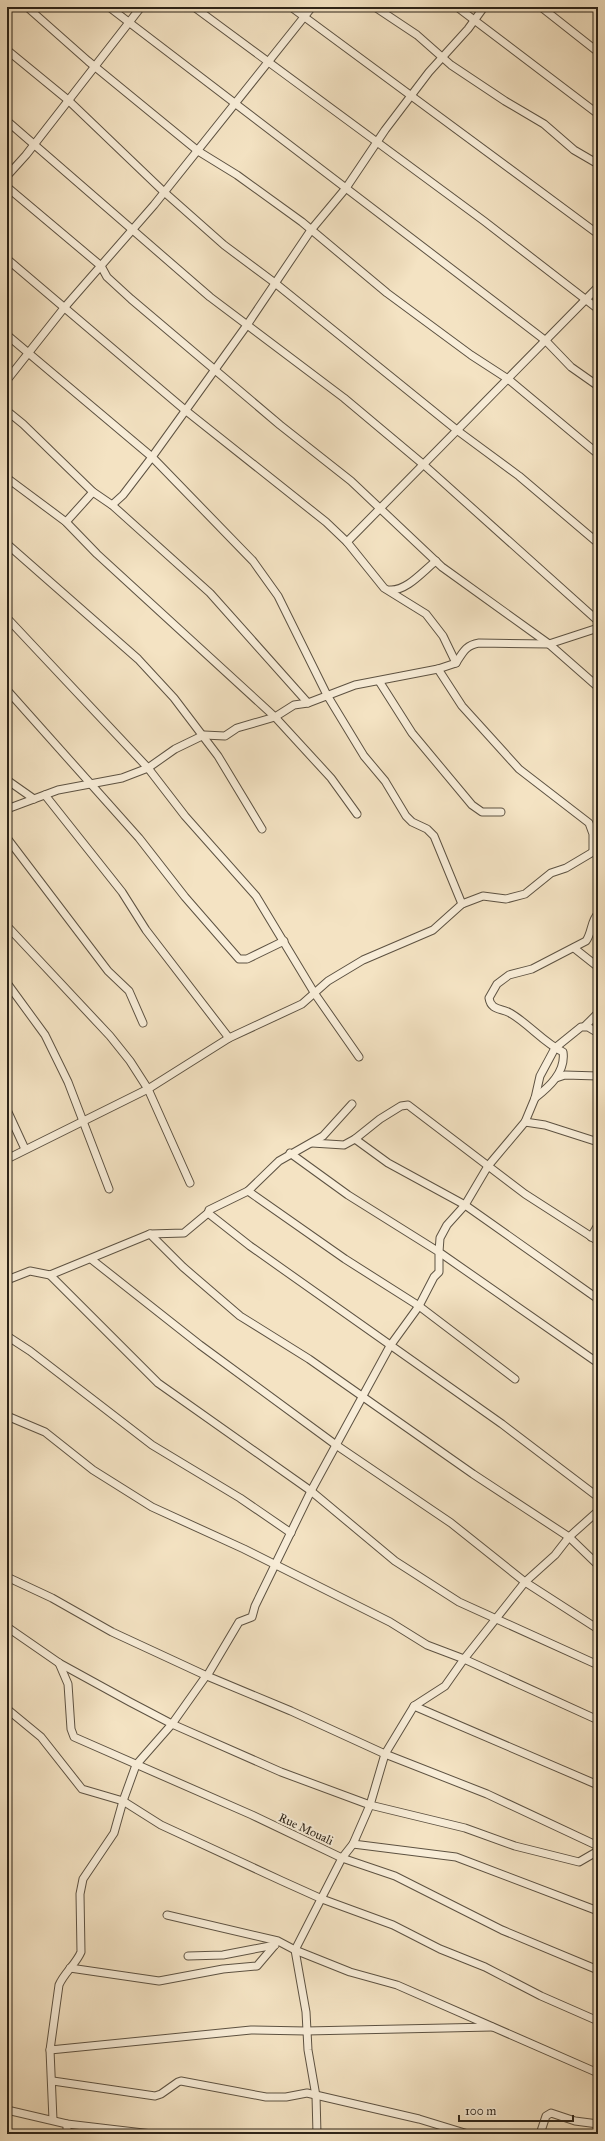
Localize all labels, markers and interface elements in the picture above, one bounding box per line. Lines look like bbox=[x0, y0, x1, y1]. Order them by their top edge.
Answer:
street label: Rue Mouali bbox=[276, 1810, 336, 1848]
scale bar bbox=[459, 2097, 573, 2123]
text: 100 m bbox=[465, 2104, 496, 2118]

